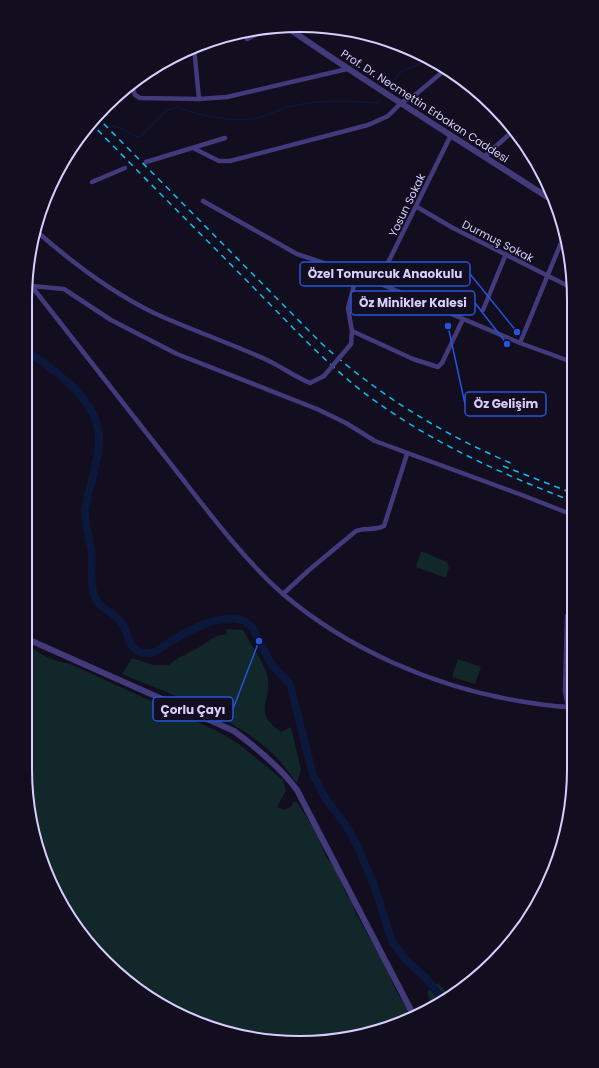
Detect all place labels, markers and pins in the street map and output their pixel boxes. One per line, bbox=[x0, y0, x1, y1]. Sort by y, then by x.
callout: Özel Tomurcuk Anaokulu bbox=[300, 262, 470, 286]
callout: Öz Minikler Kalesi bbox=[351, 291, 475, 315]
callout: Öz Gelişim bbox=[465, 392, 546, 416]
callout: Çorlu Çayı bbox=[153, 697, 233, 721]

